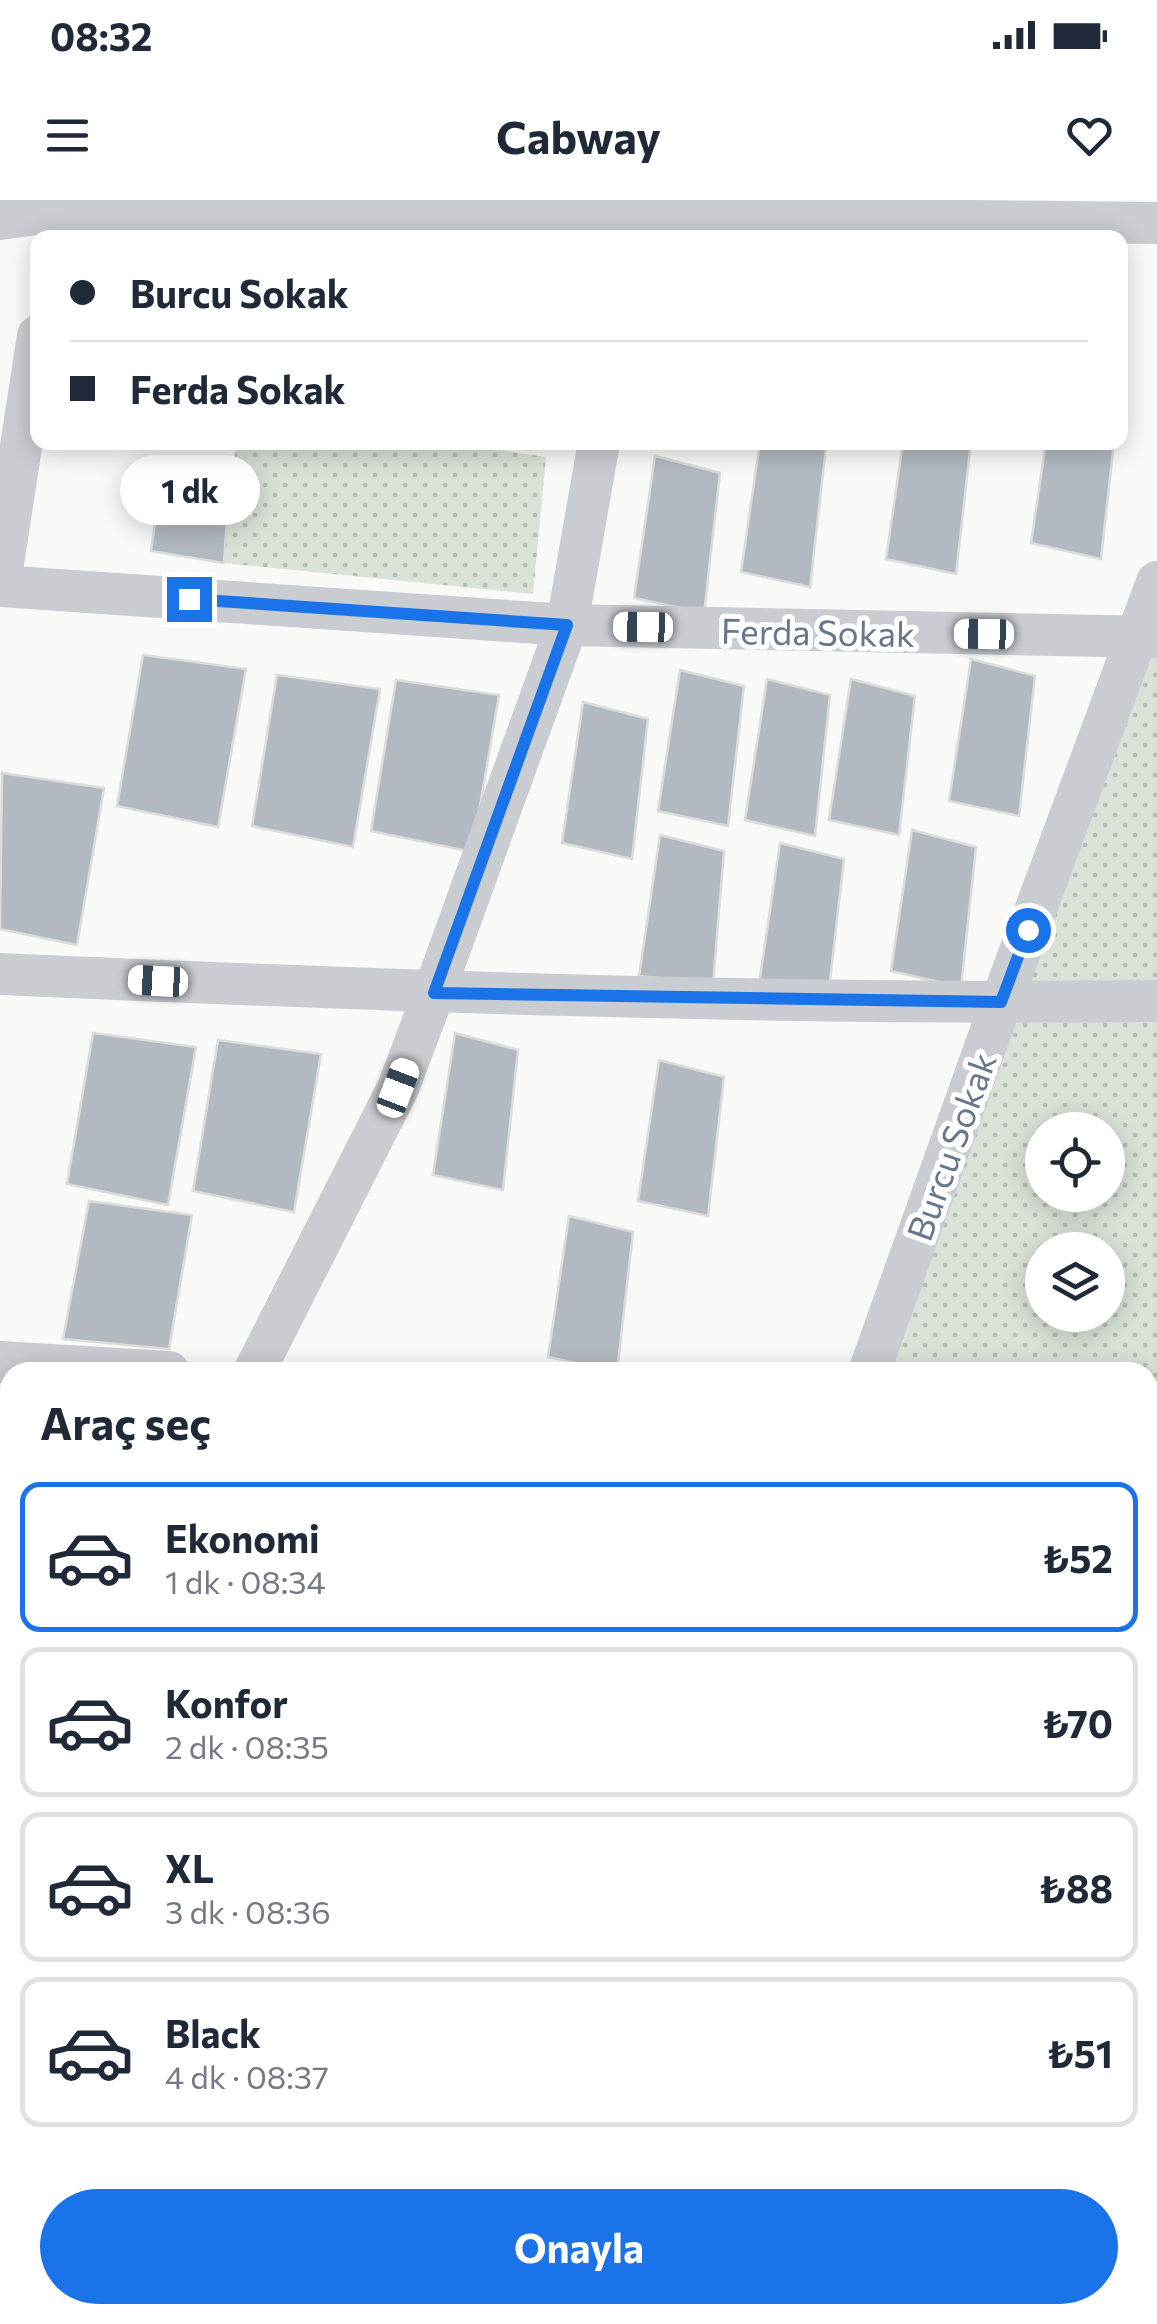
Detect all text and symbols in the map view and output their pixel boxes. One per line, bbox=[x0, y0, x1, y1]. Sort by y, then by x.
text: 08:32 bbox=[50, 12, 152, 59]
icon: menu bbox=[40, 108, 95, 163]
text: Cabway bbox=[496, 108, 661, 163]
icon: heart bbox=[1062, 108, 1117, 163]
text: Burcu Sokak bbox=[130, 269, 349, 316]
text: Ferda Sokak bbox=[130, 365, 345, 412]
callout: 1 dk bbox=[119, 454, 259, 524]
text: 1 dk bbox=[161, 470, 219, 510]
route end bbox=[167, 577, 212, 622]
street label: Ferda Sokak bbox=[721, 608, 915, 654]
car bbox=[613, 611, 673, 643]
car bbox=[954, 618, 1014, 650]
route start bbox=[1006, 908, 1051, 953]
car bbox=[127, 964, 189, 998]
street label: Burcu Sokak bbox=[896, 1046, 1004, 1246]
car bbox=[373, 1055, 423, 1121]
map controls bbox=[1025, 1112, 1125, 1332]
button: locate bbox=[1025, 1112, 1125, 1212]
button: layers bbox=[1025, 1232, 1125, 1332]
text: Araç seç bbox=[40, 1394, 211, 1449]
icon: car bbox=[45, 1512, 135, 1602]
text: Ekonomi bbox=[165, 1514, 320, 1561]
text: ₺52 bbox=[1042, 1534, 1113, 1581]
text: 1 dk · 08:34 bbox=[165, 1561, 326, 1601]
icon: car bbox=[45, 1677, 135, 1767]
text: Konfor bbox=[165, 1679, 288, 1726]
text: ₺70 bbox=[1042, 1699, 1113, 1746]
text: 2 dk · 08:35 bbox=[165, 1726, 329, 1766]
icon: car bbox=[45, 1842, 135, 1932]
text: XL bbox=[165, 1844, 214, 1891]
text: ₺88 bbox=[1039, 1864, 1113, 1911]
text: 3 dk · 08:36 bbox=[165, 1891, 331, 1931]
icon: car bbox=[45, 2007, 135, 2097]
text: Black bbox=[165, 2009, 261, 2056]
text: ₺51 bbox=[1047, 2029, 1113, 2076]
text: 4 dk · 08:37 bbox=[165, 2056, 329, 2096]
button: Onayla bbox=[40, 2189, 1118, 2304]

